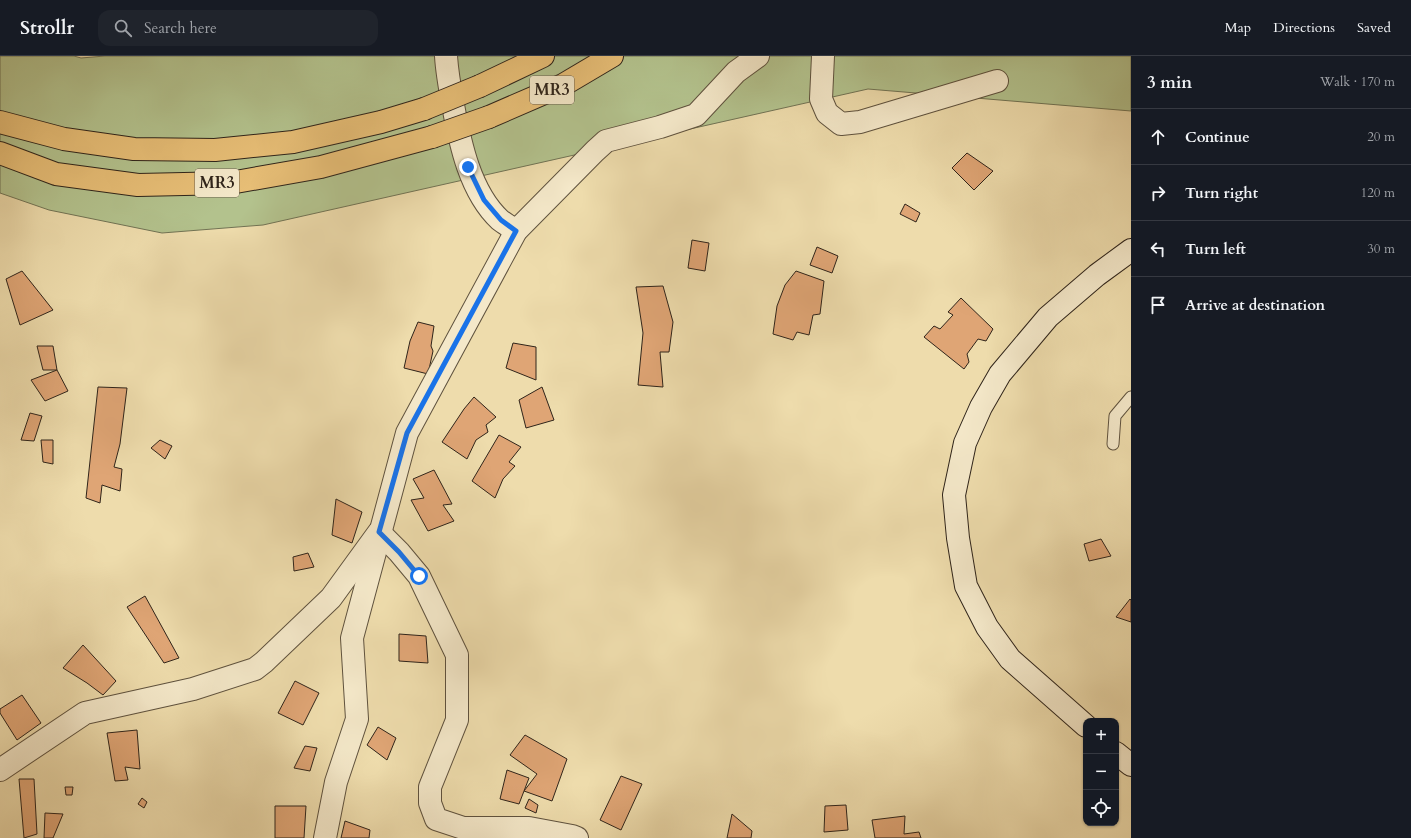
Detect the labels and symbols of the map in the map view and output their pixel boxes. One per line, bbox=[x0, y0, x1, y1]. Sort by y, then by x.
road number: MR3 bbox=[530, 76, 574, 104]
route end bbox=[459, 158, 477, 176]
road number: MR3 bbox=[195, 169, 239, 197]
route start bbox=[410, 567, 428, 585]

